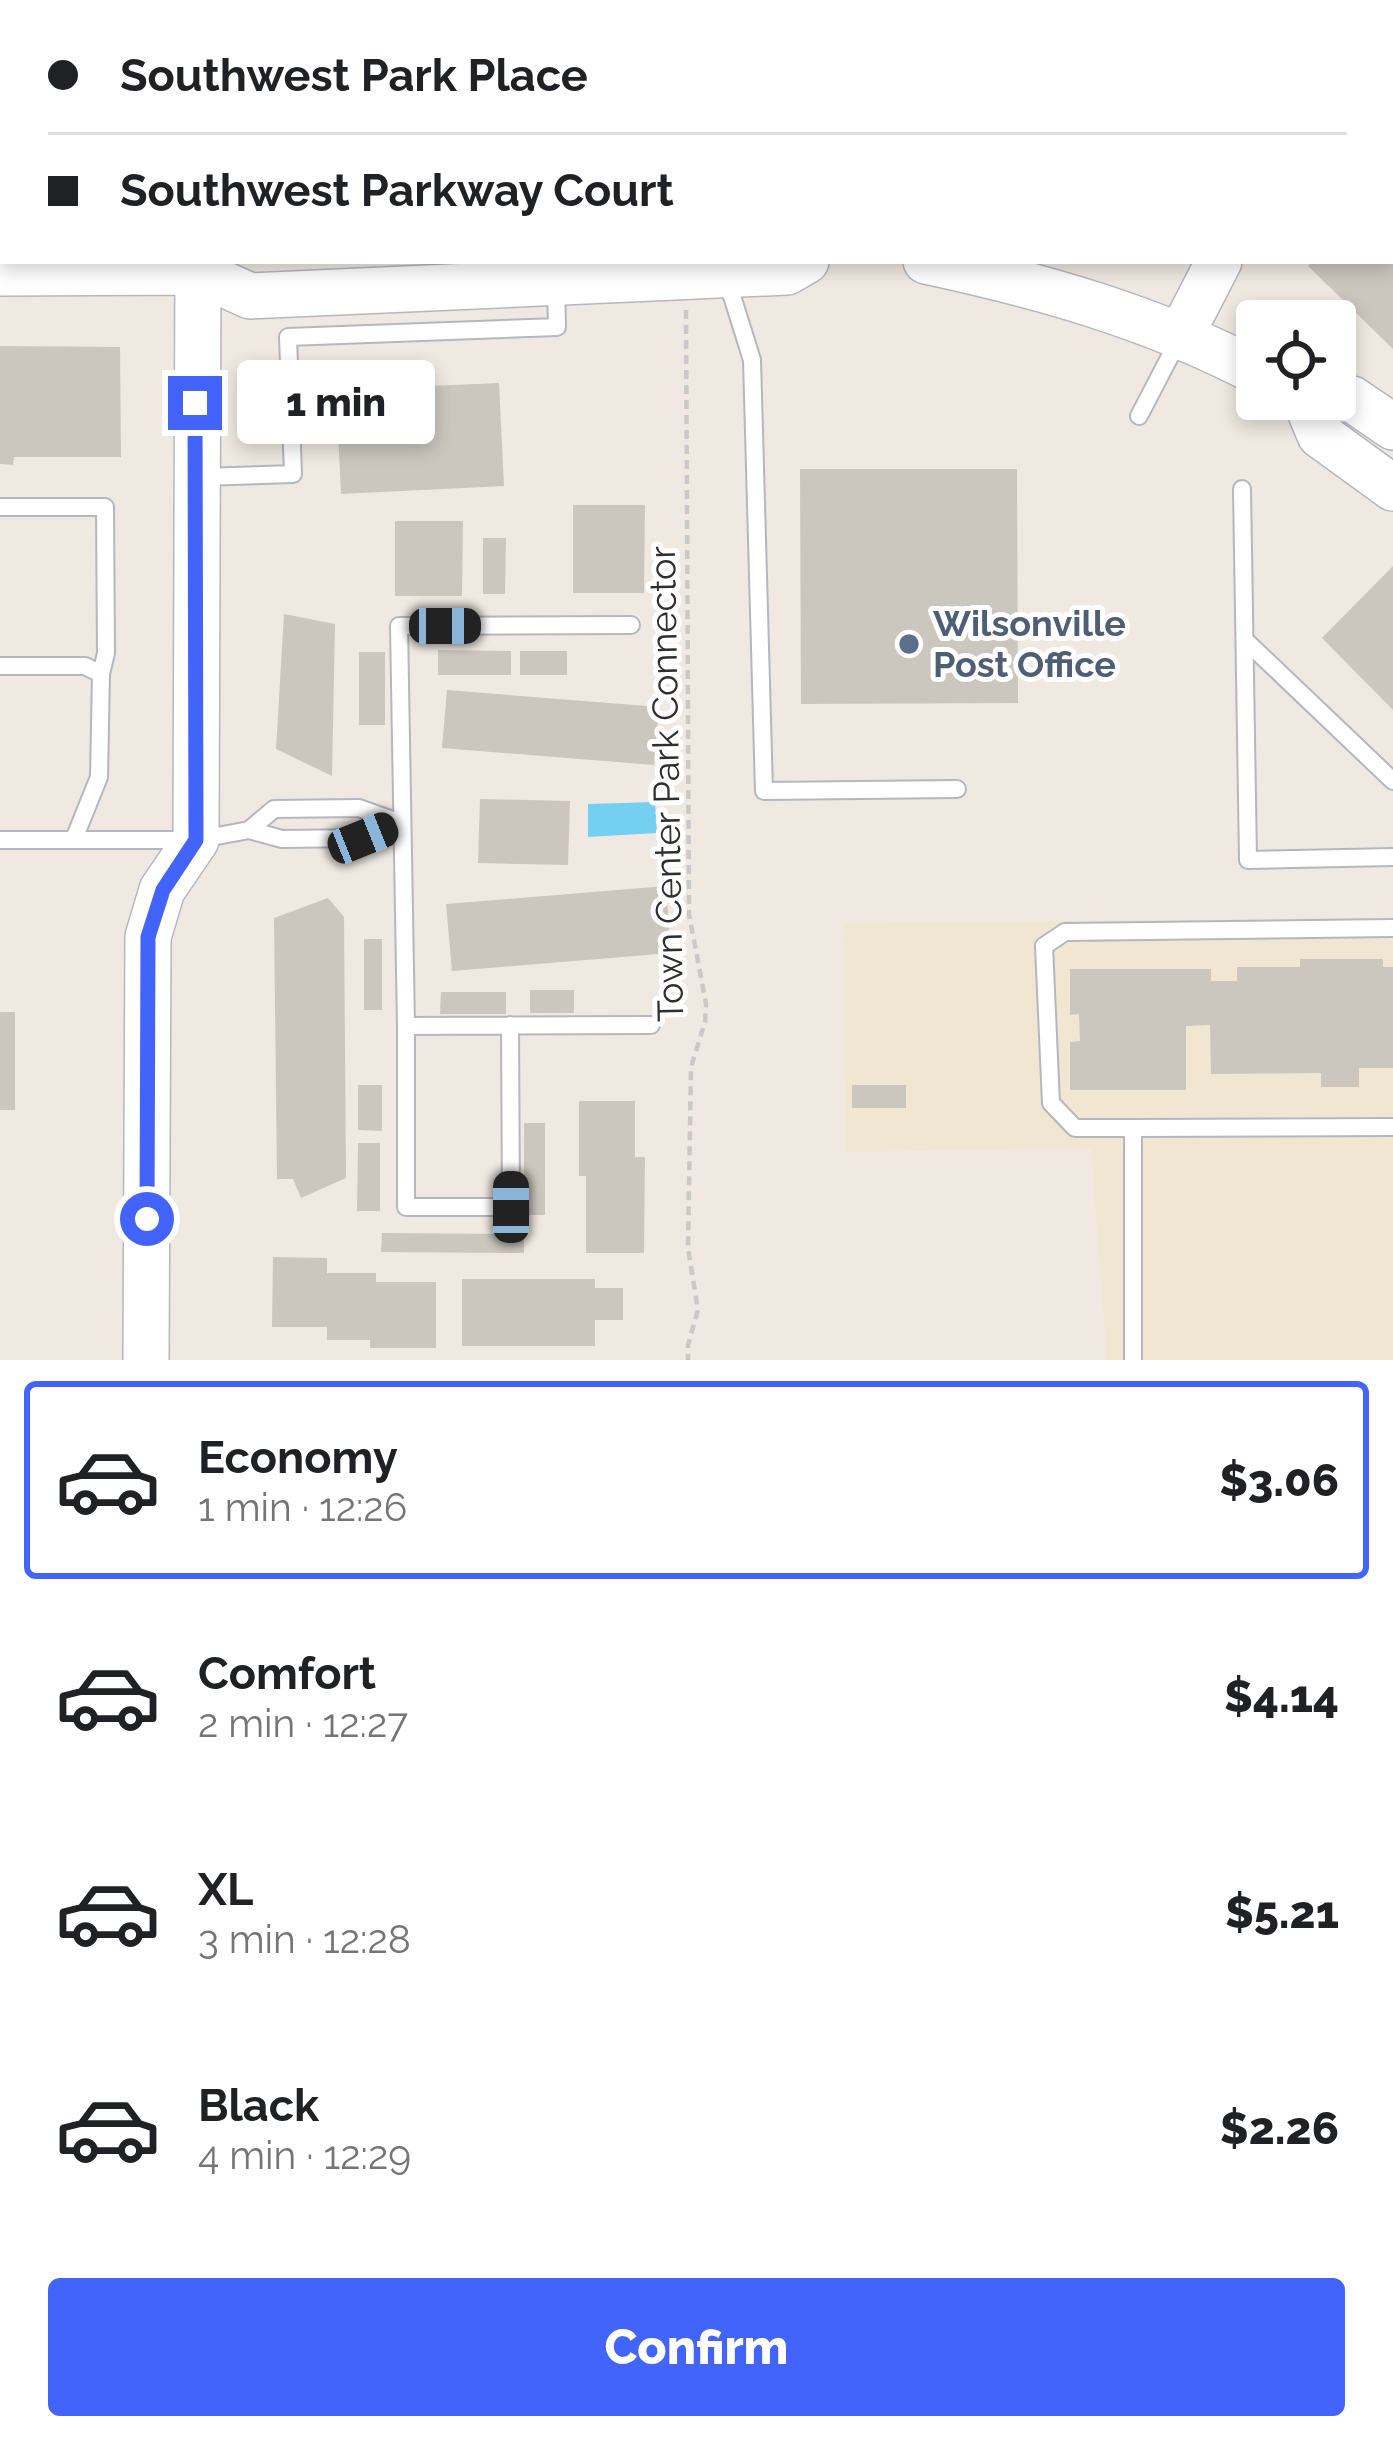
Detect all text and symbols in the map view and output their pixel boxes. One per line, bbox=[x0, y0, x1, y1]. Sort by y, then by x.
text: Southwest Park Place bbox=[120, 49, 588, 102]
text: Southwest Parkway Court bbox=[120, 164, 674, 217]
map controls bbox=[1236, 300, 1356, 420]
button: locate bbox=[1236, 300, 1356, 420]
callout: 1 min bbox=[237, 361, 435, 445]
route end bbox=[168, 376, 222, 430]
text: 1 min bbox=[286, 379, 386, 425]
street label: Town Center Park Connector bbox=[641, 545, 691, 1022]
place label: Wilsonville Post Office bbox=[933, 602, 1126, 685]
car bbox=[409, 608, 481, 644]
marker: Wilsonville Post Office bbox=[896, 631, 922, 657]
car bbox=[323, 808, 403, 868]
car bbox=[493, 1171, 529, 1243]
route start bbox=[120, 1192, 174, 1246]
icon: car bbox=[54, 1426, 162, 1534]
text: Economy bbox=[198, 1431, 398, 1484]
text: $3.06 bbox=[1219, 1454, 1339, 1507]
text: 1 min · 12:26 bbox=[198, 1484, 407, 1530]
icon: car bbox=[54, 1642, 162, 1750]
text: Comfort bbox=[198, 1647, 376, 1700]
text: $4.14 bbox=[1224, 1670, 1339, 1723]
text: 2 min · 12:27 bbox=[198, 1700, 408, 1746]
icon: car bbox=[54, 1858, 162, 1966]
text: XL bbox=[198, 1863, 253, 1916]
text: $5.21 bbox=[1225, 1886, 1339, 1939]
text: 3 min · 12:28 bbox=[198, 1916, 411, 1962]
icon: car bbox=[54, 2074, 162, 2182]
text: Black bbox=[198, 2079, 319, 2132]
text: $2.26 bbox=[1220, 2102, 1339, 2155]
text: 4 min · 12:29 bbox=[198, 2132, 411, 2178]
button: Confirm bbox=[48, 2278, 1345, 2416]

